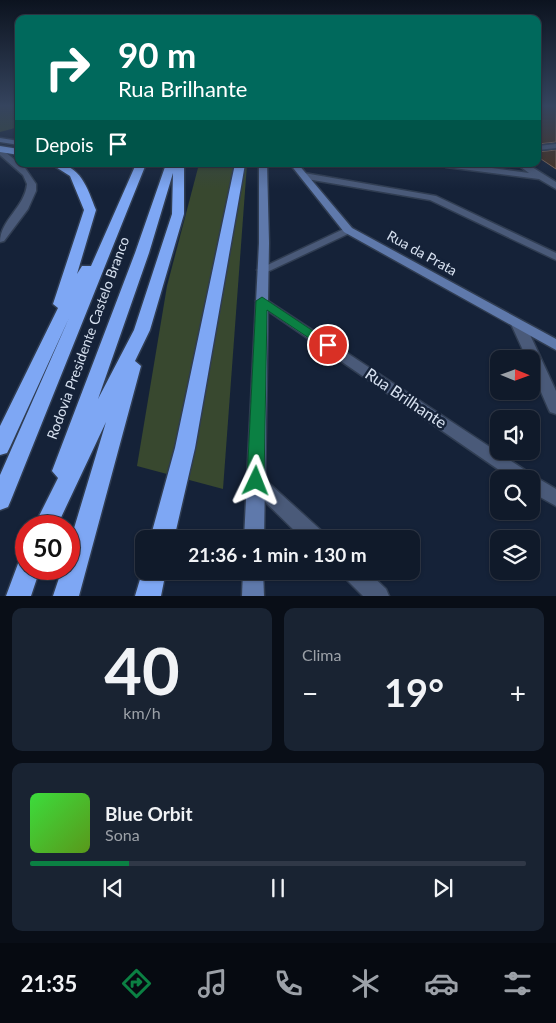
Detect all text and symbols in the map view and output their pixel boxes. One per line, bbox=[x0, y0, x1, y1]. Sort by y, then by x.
text: 90 m bbox=[118, 33, 196, 75]
icon: right bbox=[35, 35, 100, 100]
text: Rua Brilhante bbox=[118, 75, 247, 102]
icon: arrive bbox=[104, 130, 132, 158]
text: Depois bbox=[35, 133, 94, 156]
street label: Rua da Prata bbox=[384, 226, 460, 279]
street label: Rodovia Presidente Castelo Branco bbox=[43, 234, 132, 442]
pin bbox=[307, 324, 349, 366]
icon: arrive bbox=[314, 331, 342, 359]
north arrow bbox=[490, 350, 540, 400]
map controls bbox=[490, 350, 540, 580]
street label: Rua Brilhante bbox=[362, 363, 451, 432]
button: sound bbox=[490, 410, 540, 460]
position arrow bbox=[229, 454, 281, 506]
button: search bbox=[490, 470, 540, 520]
speed limit sign: 50 bbox=[15, 515, 80, 580]
button: layers bbox=[490, 530, 540, 580]
text: 21:36 · 1 min · 130 m bbox=[188, 543, 367, 566]
text: 40 bbox=[104, 631, 180, 709]
text: Clima bbox=[302, 645, 341, 664]
text: 19° bbox=[384, 669, 444, 715]
text: − bbox=[302, 676, 318, 710]
text: + bbox=[510, 676, 526, 710]
text: km/h bbox=[123, 703, 161, 722]
text: Blue Orbit bbox=[105, 802, 193, 825]
text: Sona bbox=[105, 825, 140, 844]
icon: previous bbox=[99, 874, 127, 902]
icon: pause bbox=[264, 874, 292, 902]
icon: next bbox=[429, 874, 457, 902]
icon: directions bbox=[119, 966, 154, 1001]
icon: music bbox=[195, 966, 230, 1001]
icon: phone bbox=[271, 966, 306, 1001]
icon: climate bbox=[348, 966, 383, 1001]
icon: car bbox=[424, 966, 459, 1001]
icon: filters bbox=[500, 966, 535, 1001]
text: 21:35 bbox=[21, 970, 77, 997]

